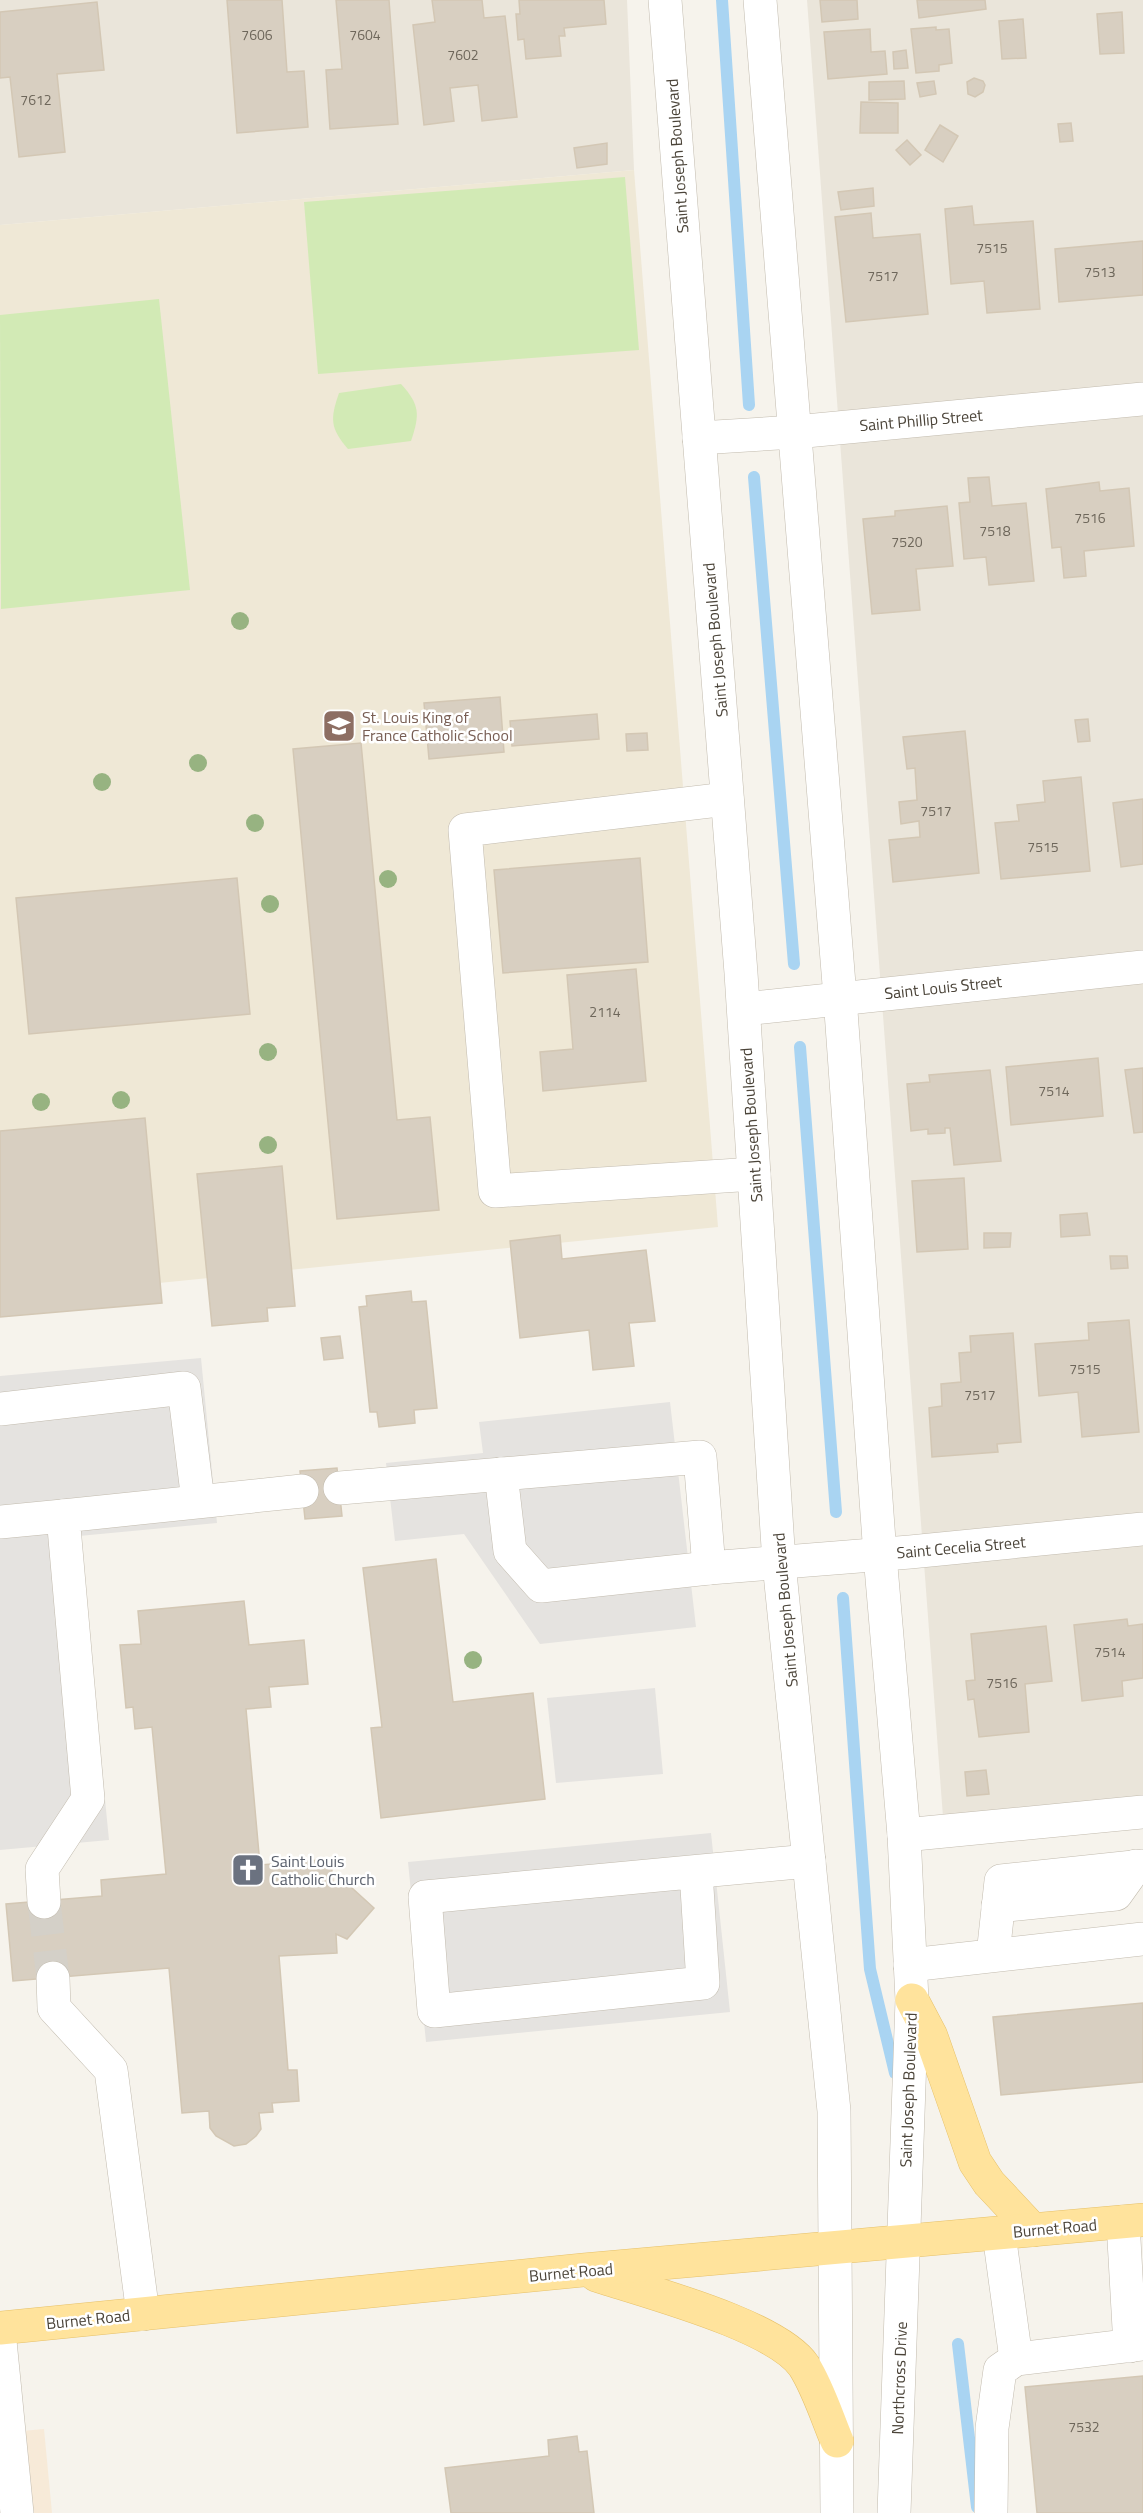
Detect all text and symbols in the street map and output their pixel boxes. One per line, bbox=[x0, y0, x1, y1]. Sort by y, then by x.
house number: 7606 bbox=[241, 24, 273, 45]
house number: 7604 bbox=[349, 24, 381, 45]
house number: 7602 bbox=[447, 44, 479, 65]
street label: Saint Joseph Boulevard bbox=[660, 78, 694, 234]
house number: 7612 bbox=[20, 89, 52, 110]
house number: 7515 bbox=[976, 237, 1008, 258]
house number: 7513 bbox=[1084, 261, 1116, 282]
house number: 7517 bbox=[867, 265, 899, 286]
street label: Saint Phillip Street bbox=[858, 403, 984, 437]
house number: 7516 bbox=[1074, 507, 1106, 528]
house number: 7518 bbox=[979, 520, 1011, 541]
house number: 7520 bbox=[891, 531, 923, 552]
street label: Saint Joseph Boulevard bbox=[696, 562, 734, 718]
place label: St. Louis King of France Catholic School bbox=[362, 705, 513, 747]
school or university icon: St. Louis King of France Catholic School bbox=[321, 708, 357, 744]
house number: 7517 bbox=[920, 800, 952, 821]
house number: 7515 bbox=[1027, 836, 1059, 857]
street label: Saint Louis Street bbox=[883, 969, 1003, 1005]
house number: 2114 bbox=[589, 1001, 621, 1022]
street label: Saint Joseph Boulevard bbox=[734, 1047, 768, 1203]
house number: 7514 bbox=[1038, 1080, 1070, 1101]
house number: 7515 bbox=[1069, 1358, 1101, 1379]
house number: 7517 bbox=[964, 1384, 996, 1405]
street label: Saint Cecelia Street bbox=[895, 1529, 1027, 1565]
street label: Saint Joseph Boulevard bbox=[766, 1532, 804, 1688]
house number: 7514 bbox=[1094, 1641, 1126, 1662]
house number: 7516 bbox=[986, 1672, 1018, 1693]
place label: Saint Louis Catholic Church bbox=[271, 1849, 375, 1891]
church icon: Saint Louis Catholic Church bbox=[230, 1852, 266, 1888]
street label: Saint Joseph Boulevard bbox=[893, 2012, 923, 2168]
street label: Burnet Road bbox=[1012, 2212, 1098, 2244]
street label: Burnet Road bbox=[528, 2256, 614, 2288]
street label: Burnet Road bbox=[45, 2303, 131, 2335]
street label: Northcross Drive bbox=[885, 2321, 913, 2435]
house number: 7532 bbox=[1068, 2416, 1100, 2437]

